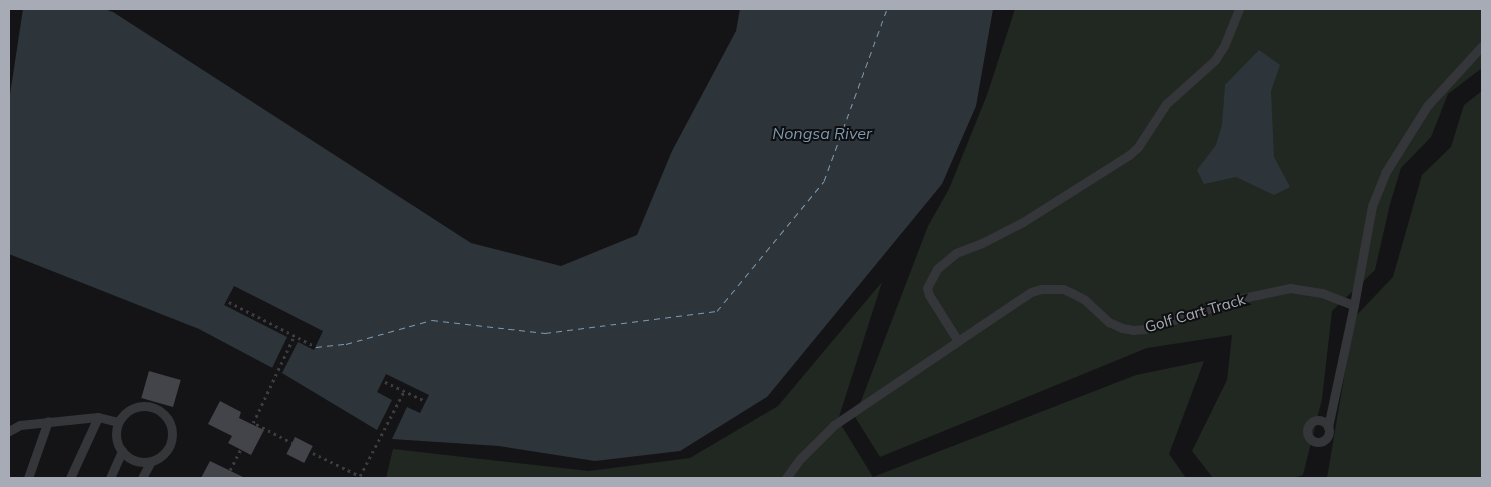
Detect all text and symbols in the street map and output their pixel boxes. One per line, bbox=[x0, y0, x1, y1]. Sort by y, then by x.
water label: Nongsa River bbox=[772, 123, 872, 143]
street label: Golf Cart Track bbox=[1143, 290, 1247, 336]

